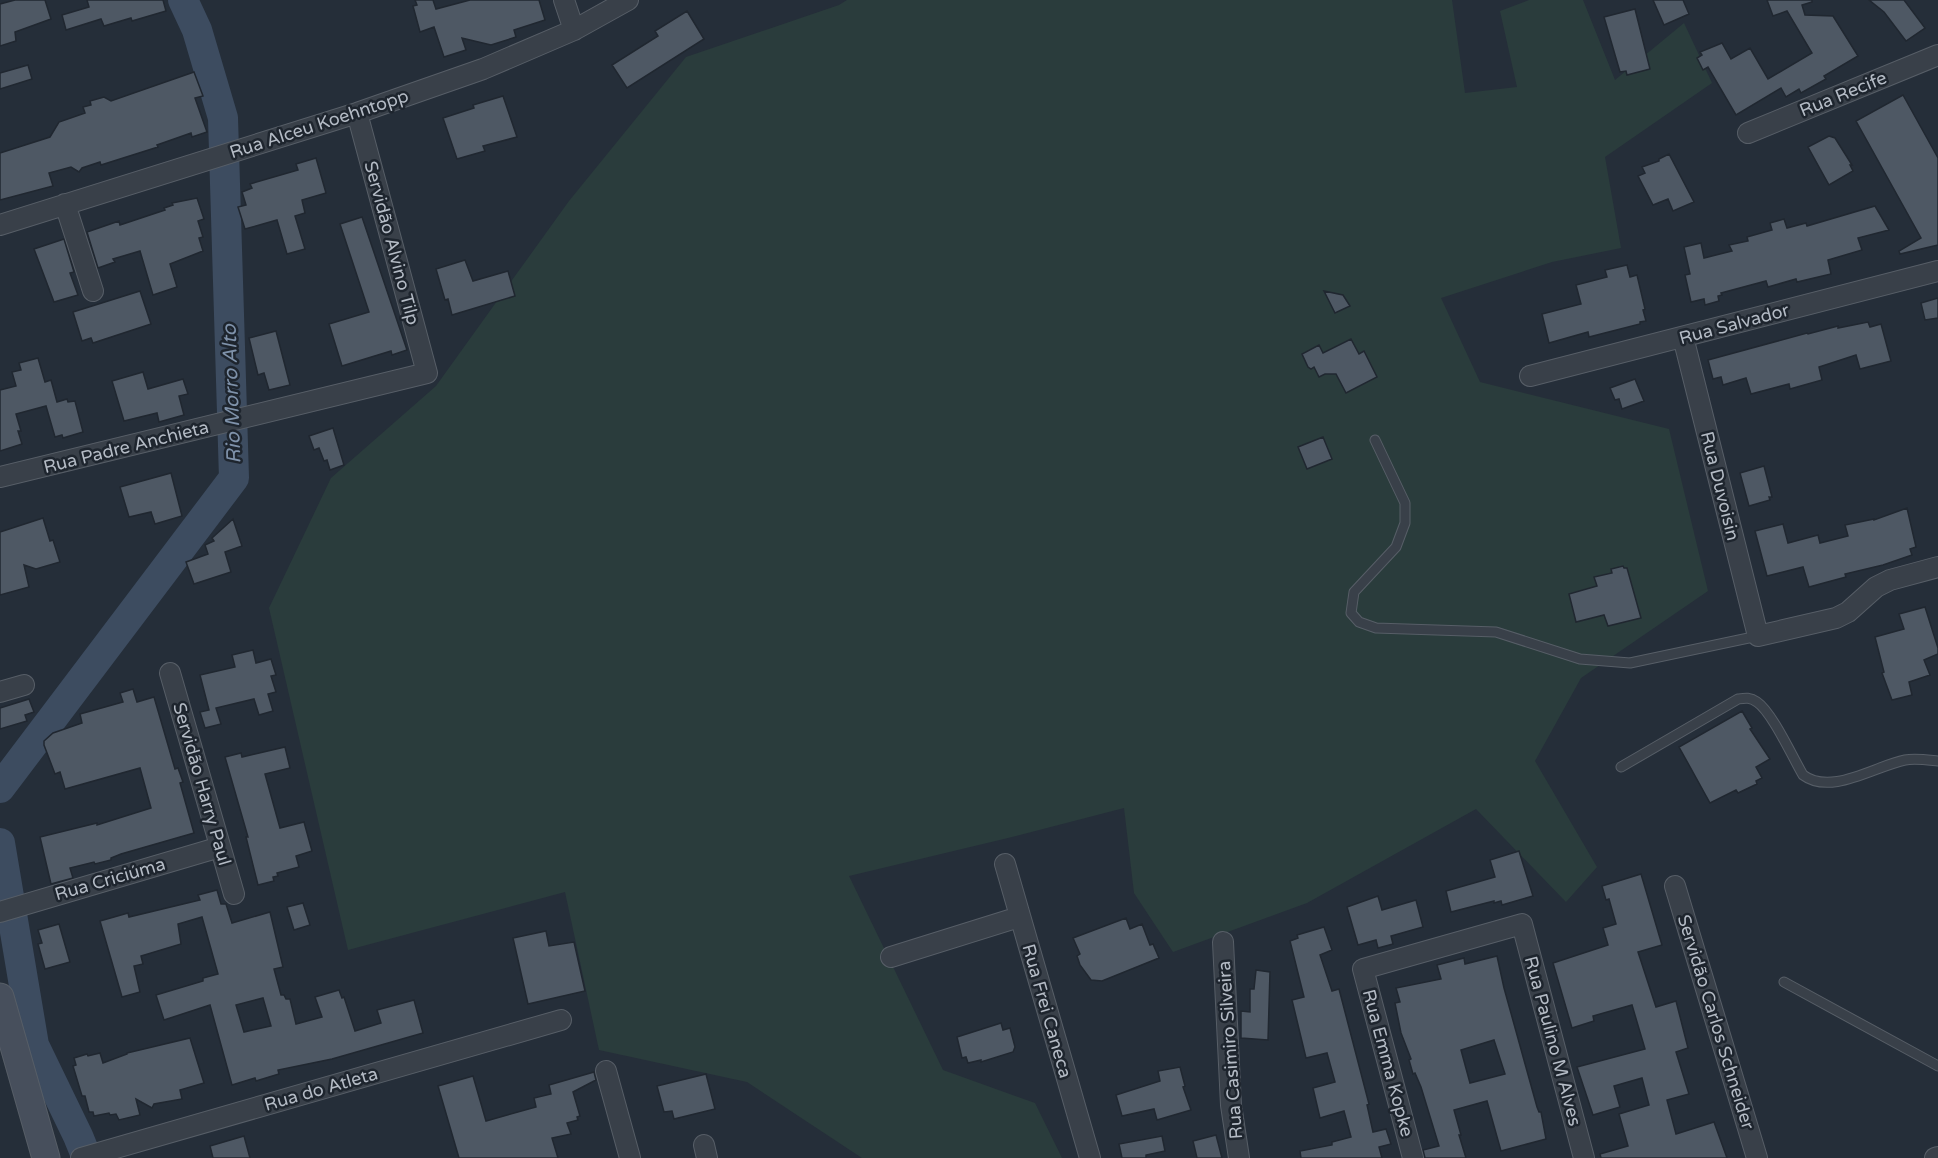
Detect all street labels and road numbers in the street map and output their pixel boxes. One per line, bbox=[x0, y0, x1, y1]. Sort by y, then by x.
street label: Rua Recife bbox=[1796, 67, 1890, 121]
street label: Rua Alceu Koehntopp bbox=[227, 85, 411, 163]
street label: Servidão Alvino Tilp bbox=[360, 159, 424, 327]
street label: Rua Salvador bbox=[1677, 299, 1792, 349]
street label: Rua Padre Anchieta bbox=[41, 416, 211, 478]
street label: Rua Duvoisin bbox=[1696, 429, 1744, 543]
street label: Servidão Harry Paul bbox=[168, 700, 236, 868]
street label: Rua Criciúma bbox=[52, 853, 168, 905]
street label: Servidão Carlos Schneider bbox=[1673, 912, 1759, 1132]
street label: Rua Frei Caneca bbox=[1017, 941, 1077, 1081]
street label: Rua Paulino M Alves bbox=[1520, 954, 1586, 1128]
street label: Rua Casimiro Silveira bbox=[1213, 960, 1247, 1140]
street label: Rua Emma Kopke bbox=[1358, 987, 1418, 1139]
street label: Rua do Atleta bbox=[262, 1062, 380, 1116]

